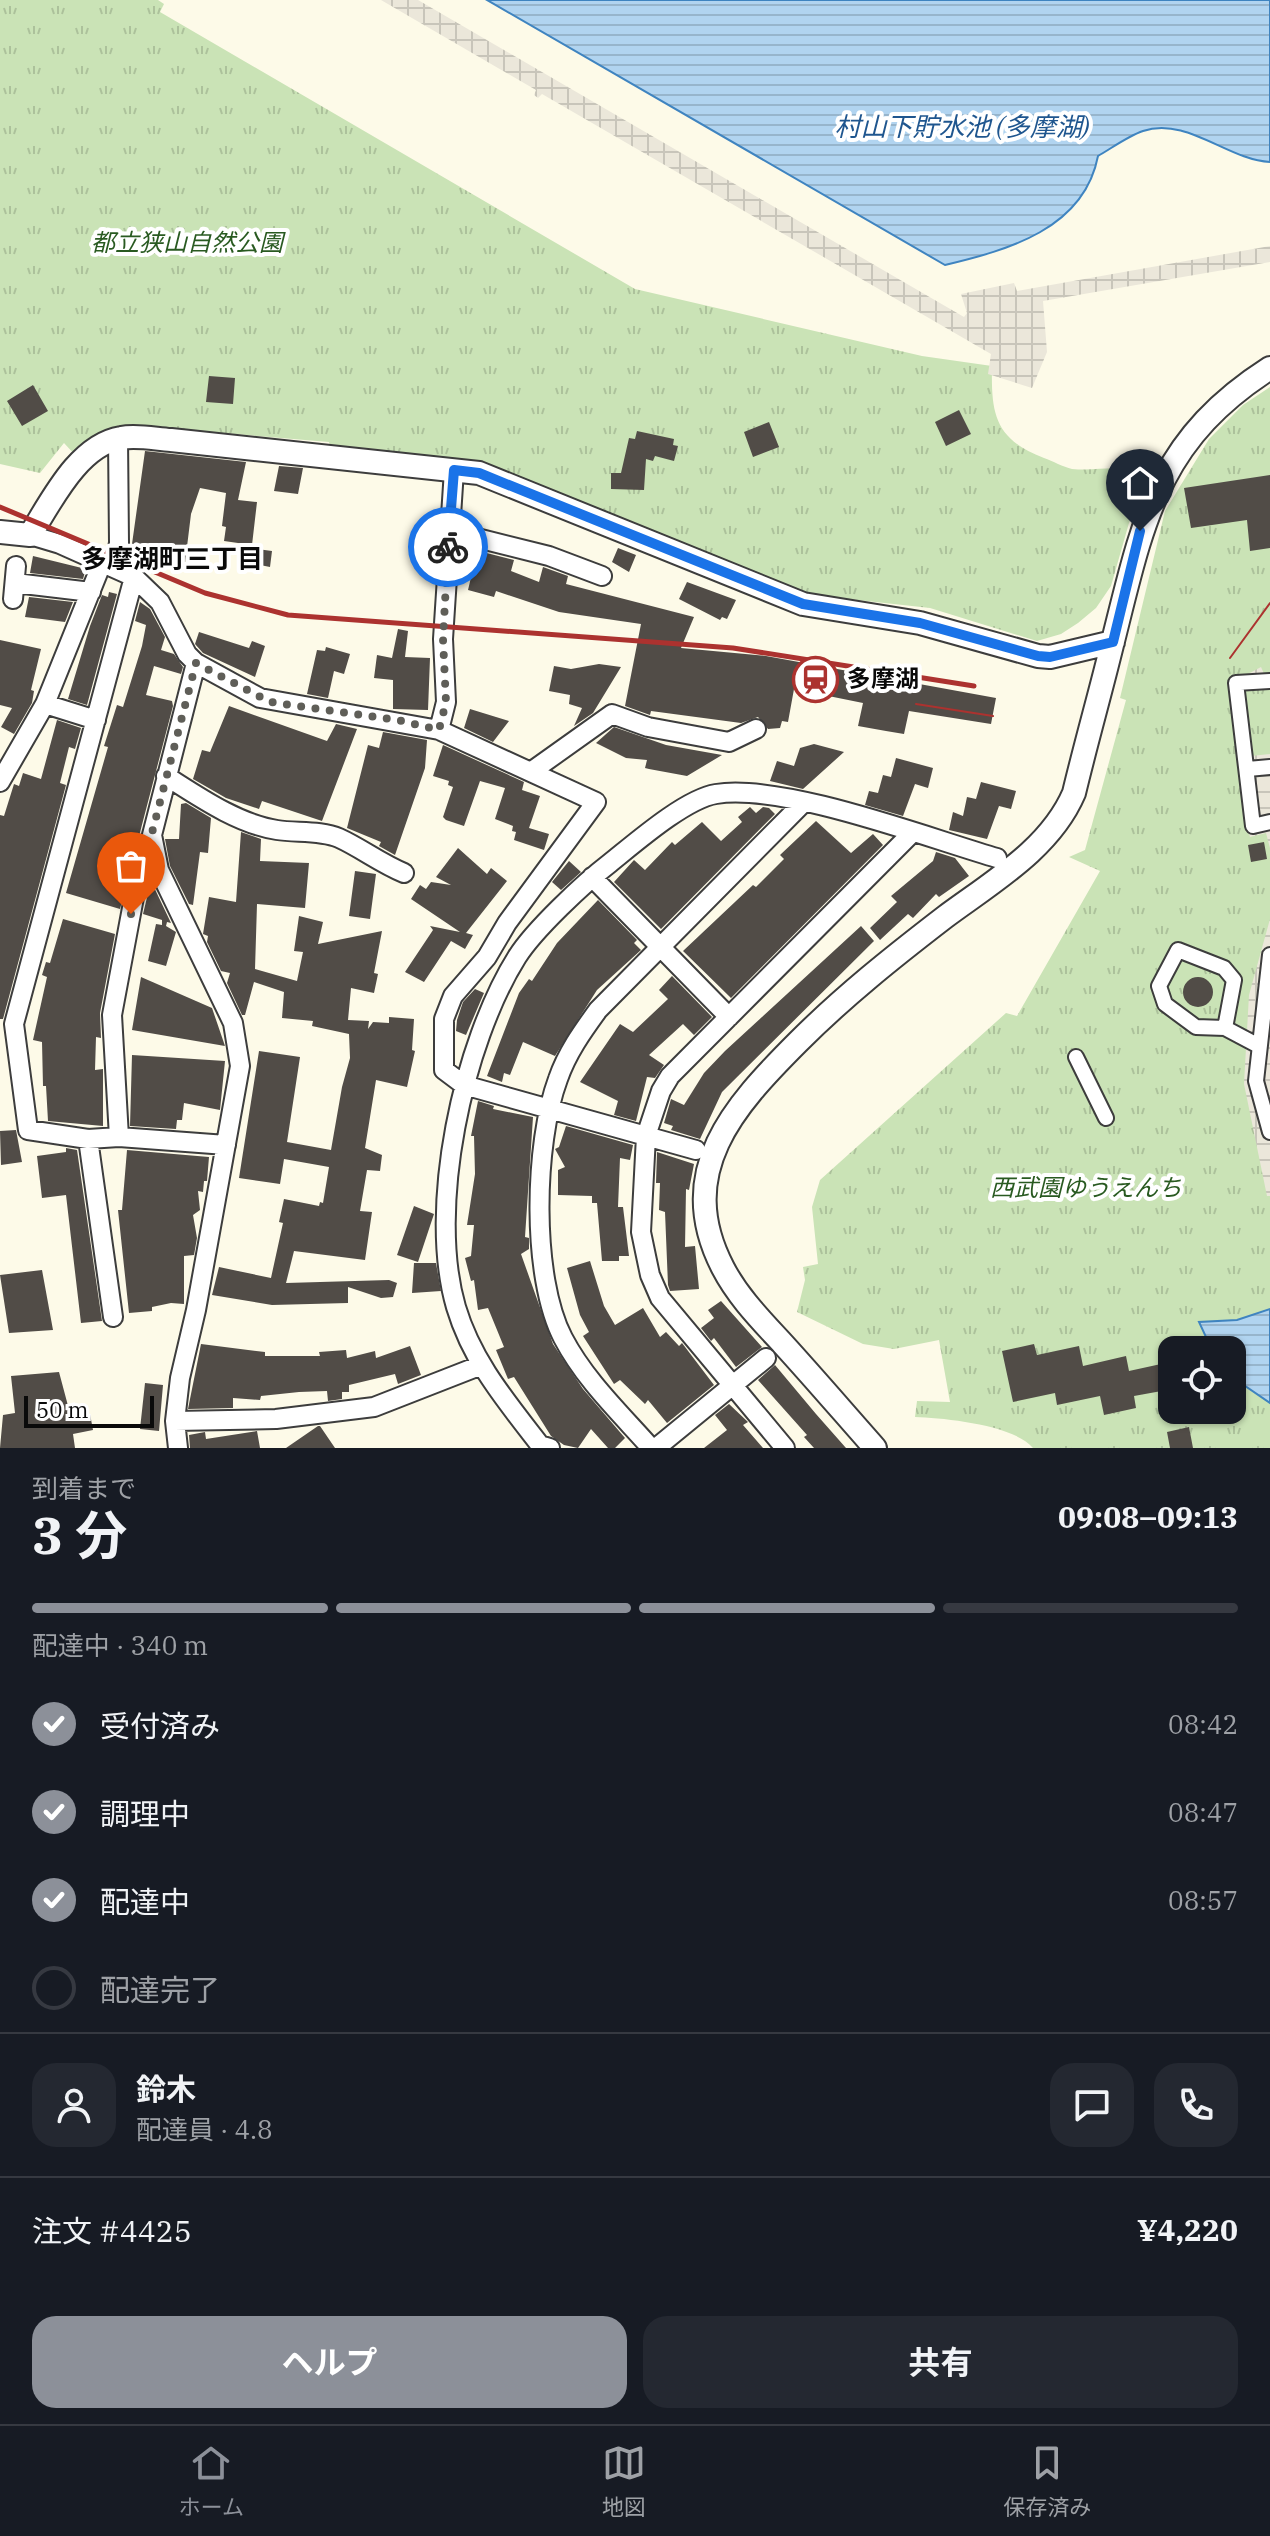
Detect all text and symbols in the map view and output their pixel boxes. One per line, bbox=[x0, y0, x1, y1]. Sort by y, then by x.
water label: 村山下貯水池 (多摩湖) bbox=[834, 109, 1090, 143]
park label: 都立狭山自然公園 bbox=[91, 226, 286, 258]
pin bbox=[1106, 449, 1174, 531]
icon: home bbox=[1118, 461, 1162, 505]
courier bbox=[408, 507, 488, 587]
icon: bike bbox=[426, 525, 470, 569]
district label: 多摩湖町三丁目 bbox=[81, 541, 263, 575]
station icon: 多摩湖 bbox=[792, 655, 840, 703]
place label: 多摩湖 bbox=[847, 662, 919, 694]
pin bbox=[97, 832, 165, 914]
icon: bag bbox=[109, 844, 153, 888]
park label: 西武園ゆうえんち bbox=[990, 1171, 1182, 1203]
map controls bbox=[1158, 1336, 1246, 1424]
button: locate bbox=[1158, 1336, 1246, 1424]
scale bar bbox=[24, 1392, 154, 1428]
text: 50 m bbox=[36, 1395, 88, 1424]
text: 到着まで bbox=[32, 1471, 136, 1505]
text: 09:08–09:13 bbox=[1058, 1497, 1238, 1536]
text: 3 分 bbox=[32, 1501, 127, 1568]
text: 配達中 · 340 m bbox=[32, 1628, 208, 1662]
icon: check bbox=[32, 1702, 76, 1746]
text: 受付済み bbox=[100, 1706, 220, 1745]
text: 08:42 bbox=[1168, 1707, 1238, 1741]
icon: check bbox=[32, 1790, 76, 1834]
text: 調理中 bbox=[100, 1794, 190, 1833]
text: 08:47 bbox=[1168, 1795, 1238, 1829]
icon: check bbox=[32, 1878, 76, 1922]
text: 配達中 bbox=[100, 1882, 190, 1921]
text: 08:57 bbox=[1168, 1883, 1238, 1917]
text: 配達完了 bbox=[100, 1970, 220, 2009]
button: person bbox=[32, 2063, 116, 2147]
button: chat bbox=[1050, 2063, 1134, 2147]
button: phone bbox=[1154, 2063, 1238, 2147]
text: 鈴木 bbox=[136, 2069, 196, 2108]
text: 配達員 · 4.8 bbox=[136, 2112, 273, 2146]
text: ¥4,220 bbox=[1137, 2210, 1238, 2249]
text: 注文 #4425 bbox=[32, 2211, 192, 2250]
button: ヘルプ bbox=[32, 2316, 627, 2408]
button: 共有 bbox=[643, 2316, 1238, 2408]
tab: ホーム bbox=[179, 2441, 244, 2521]
tab: 地図 bbox=[602, 2441, 646, 2521]
tab: 保存済み bbox=[1003, 2441, 1091, 2521]

